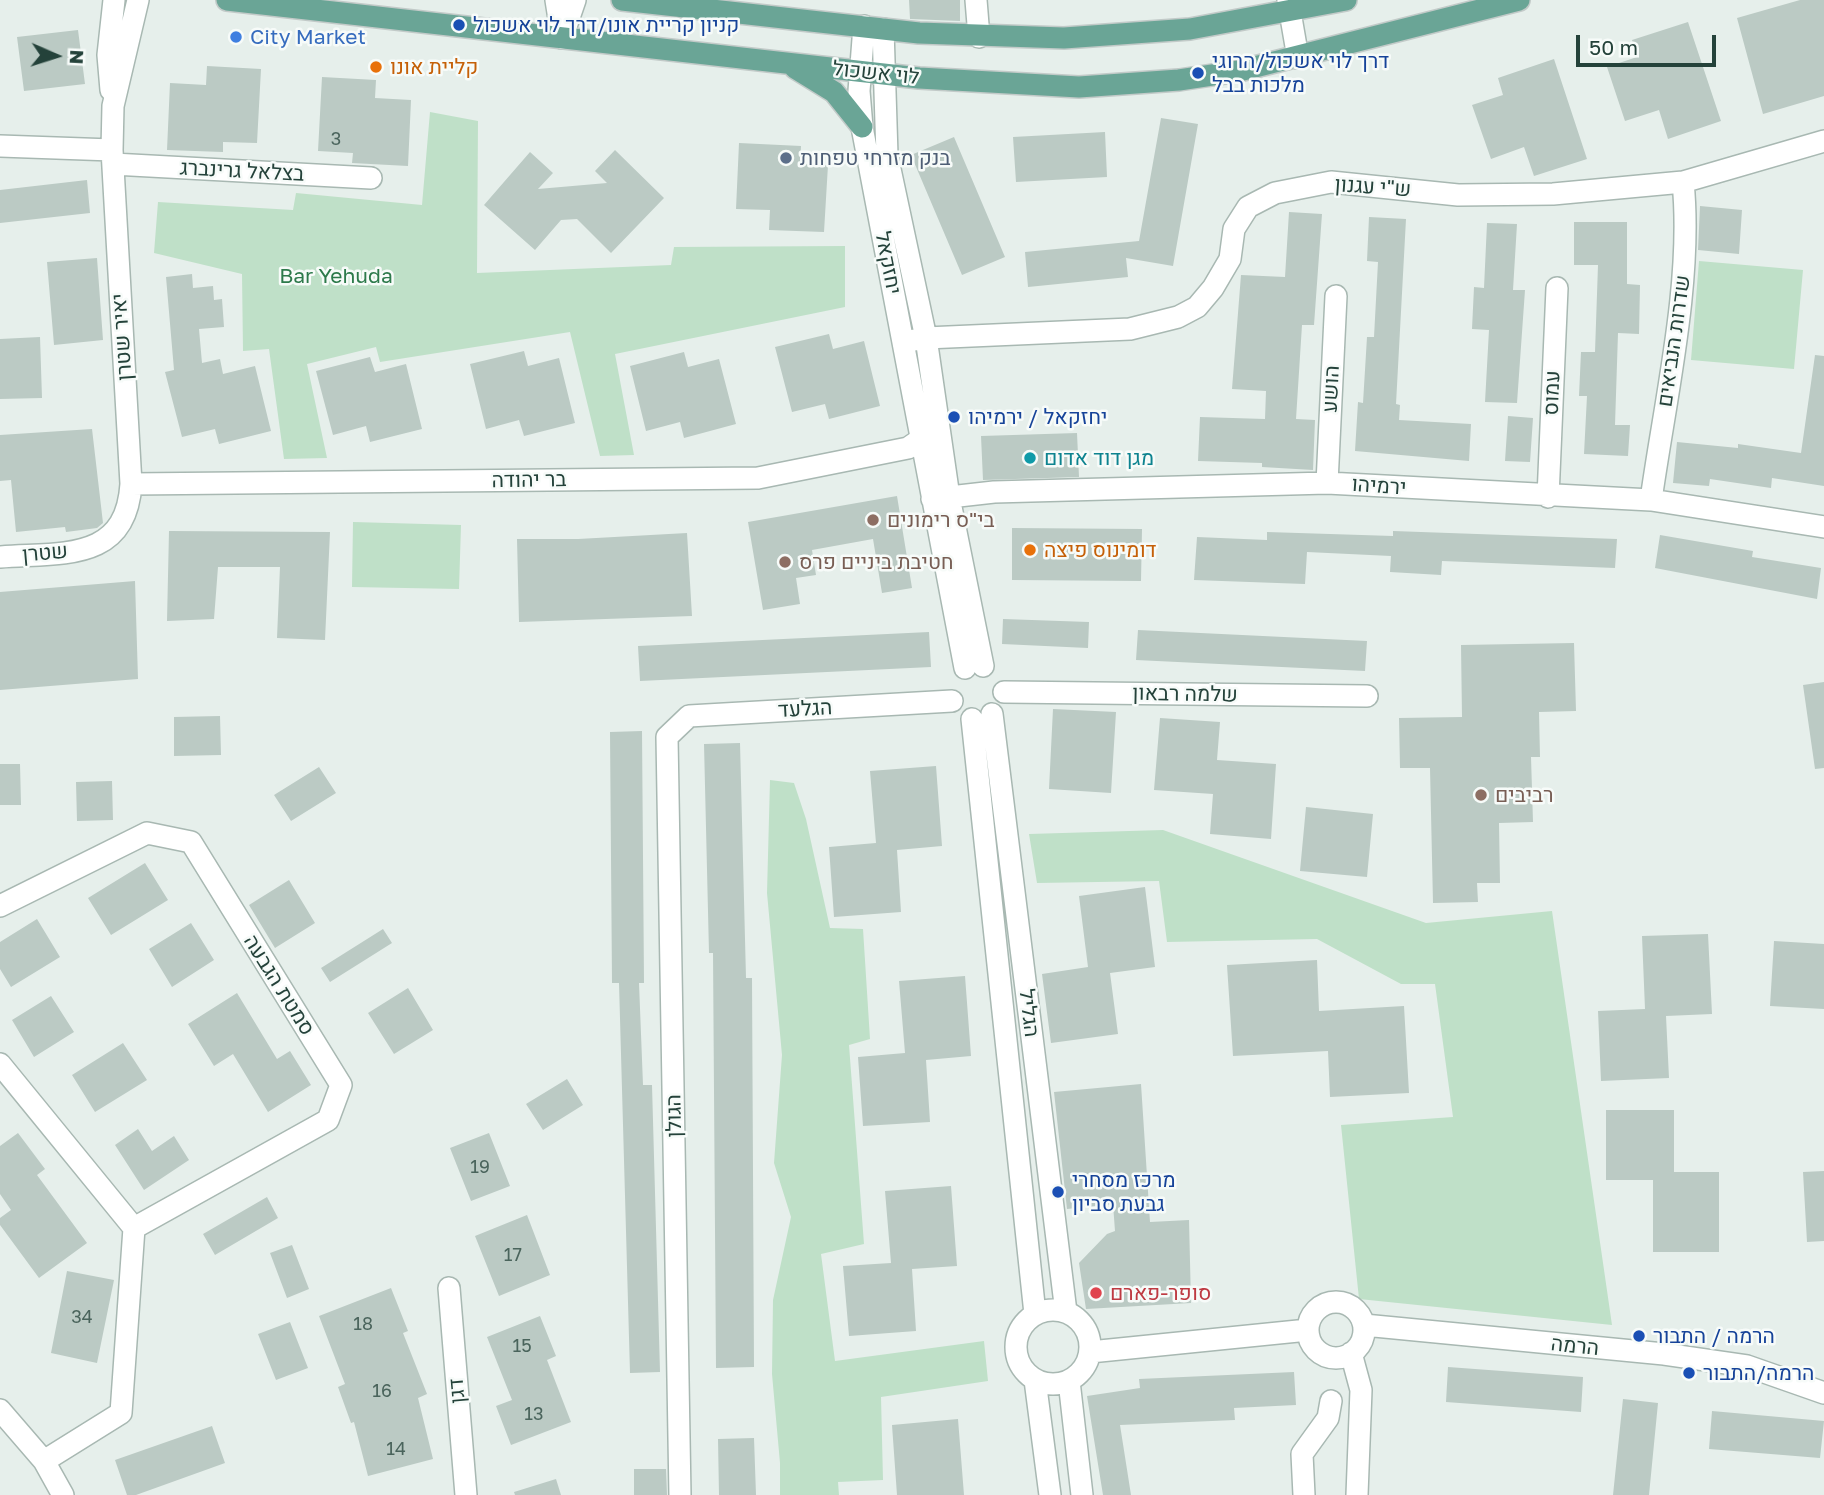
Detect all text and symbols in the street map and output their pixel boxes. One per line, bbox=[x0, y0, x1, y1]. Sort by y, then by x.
place label: קניון קריית אונו/דרך לוי אשכול bbox=[473, 12, 739, 38]
marker: קניון קריית אונו/דרך לוי אשכול bbox=[451, 17, 467, 33]
north arrow bbox=[21, 21, 91, 91]
scale bar bbox=[1579, 21, 1719, 65]
place label: City Market bbox=[250, 24, 366, 50]
marker: City Market bbox=[228, 29, 244, 45]
text: 50 m bbox=[1589, 34, 1638, 60]
place label: דרך לוי אשכול/הרוגי מלכות בבל bbox=[1212, 48, 1389, 98]
text: N bbox=[66, 49, 89, 65]
place label: קליית אונו bbox=[390, 54, 478, 80]
street label: לוי אשכול bbox=[831, 56, 921, 90]
marker: קליית אונו bbox=[368, 59, 384, 75]
marker: דרך לוי אשכול/הרוגי מלכות בבל bbox=[1190, 65, 1206, 81]
house number: 3 bbox=[331, 128, 341, 150]
place label: בנק מזרחי טפחות bbox=[800, 145, 951, 171]
marker: בנק מזרחי טפחות bbox=[778, 150, 794, 166]
street label: בצלאל גרינברג bbox=[179, 155, 305, 187]
street label: ש"י עגנון bbox=[1334, 172, 1412, 202]
street label: יחזקאל bbox=[870, 229, 906, 297]
park label: Bar Yehuda bbox=[279, 263, 393, 289]
street label: שדרות הנביאים bbox=[1652, 273, 1696, 409]
street label: יאיר שטרן bbox=[106, 292, 138, 382]
street label: הושע bbox=[1317, 365, 1345, 413]
street label: עמוס bbox=[1539, 370, 1565, 416]
place label: יחזקאל / ירמיהו bbox=[968, 404, 1107, 430]
marker: יחזקאל / ירמיהו bbox=[946, 409, 962, 425]
place label: מגן דוד אדום bbox=[1044, 445, 1154, 471]
marker: מגן דוד אדום bbox=[1022, 450, 1038, 466]
street label: בר יהודה bbox=[491, 467, 567, 493]
street label: ירמיהו bbox=[1351, 472, 1407, 500]
place label: בי"ס רימונים bbox=[887, 507, 995, 533]
marker: בי"ס רימונים bbox=[865, 512, 881, 528]
place label: דומינוס פיצה bbox=[1044, 537, 1157, 563]
street label: שטרן bbox=[21, 538, 69, 568]
marker: דומינוס פיצה bbox=[1022, 542, 1038, 558]
place label: חטיבת ביניים פרס bbox=[799, 549, 954, 575]
marker: חטיבת ביניים פרס bbox=[777, 554, 793, 570]
street label: שלמה רבאון bbox=[1132, 680, 1238, 708]
street label: הגלעד bbox=[777, 695, 833, 723]
place label: רביבים bbox=[1495, 782, 1553, 808]
marker: רביבים bbox=[1473, 787, 1489, 803]
street label: סמטת הגבעה bbox=[238, 930, 320, 1040]
street label: הגליל bbox=[1014, 987, 1044, 1039]
street label: הגולן bbox=[661, 1094, 687, 1138]
house number: 19 bbox=[470, 1156, 490, 1178]
place label: מרכז מסחרי גבעת סביון bbox=[1072, 1167, 1176, 1217]
marker: מרכז מסחרי גבעת סביון bbox=[1050, 1184, 1066, 1200]
house number: 17 bbox=[504, 1244, 522, 1266]
place label: סופר-פארם bbox=[1110, 1280, 1211, 1306]
marker: סופר-פארם bbox=[1088, 1285, 1104, 1301]
house number: 34 bbox=[71, 1306, 93, 1328]
house number: 18 bbox=[353, 1313, 373, 1335]
place label: הרמה / התבור bbox=[1653, 1323, 1775, 1349]
marker: הרמה / התבור bbox=[1631, 1328, 1647, 1344]
street label: הרמה bbox=[1550, 1331, 1600, 1361]
house number: 15 bbox=[512, 1335, 532, 1357]
place label: הרמה/התבור bbox=[1703, 1360, 1814, 1386]
marker: הרמה/התבור bbox=[1681, 1365, 1697, 1381]
street label: דגן bbox=[443, 1377, 471, 1405]
house number: 16 bbox=[372, 1380, 392, 1402]
house number: 13 bbox=[524, 1403, 544, 1425]
house number: 14 bbox=[386, 1438, 406, 1460]

